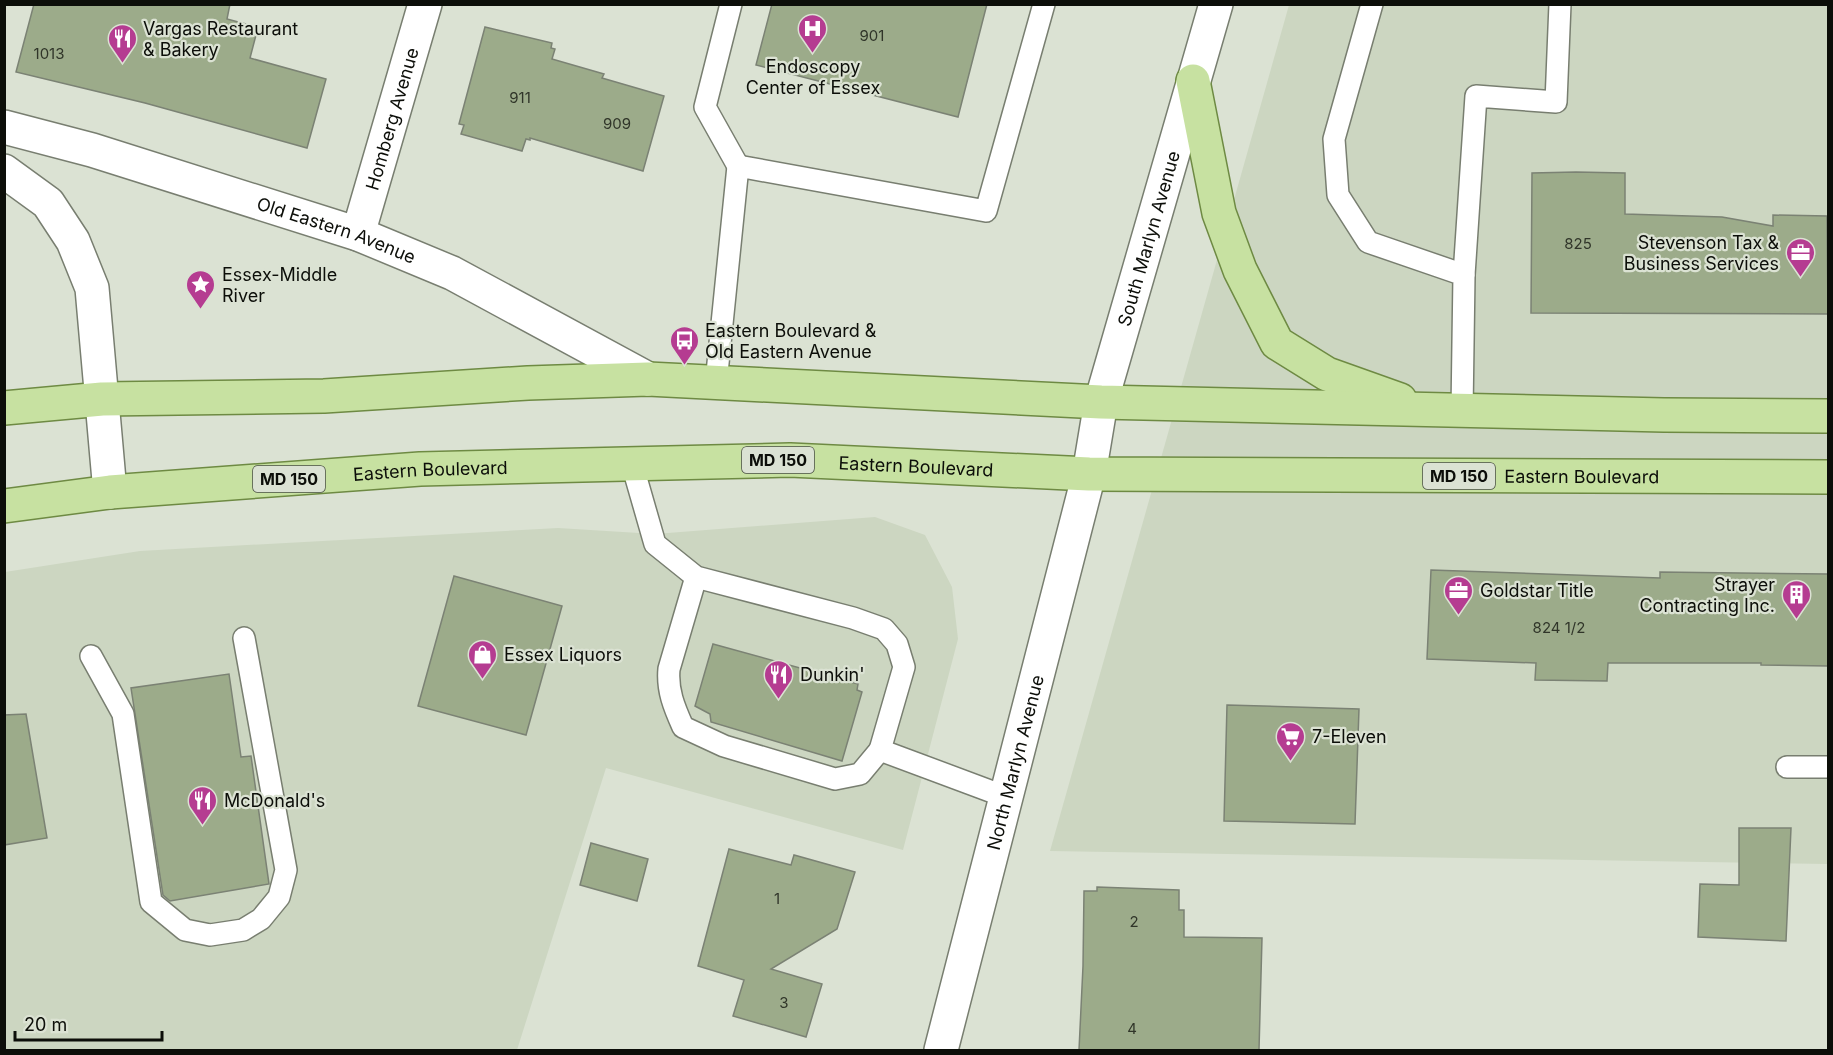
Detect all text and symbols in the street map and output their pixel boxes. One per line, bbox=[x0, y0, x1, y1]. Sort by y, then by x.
hospital icon: Endoscopy Center of Essex bbox=[797, 13, 829, 55]
place label: Vargas Restaurant & Bakery bbox=[143, 18, 298, 60]
restaurant icon: Vargas Restaurant & Bakery bbox=[106, 22, 138, 64]
house number: 901 bbox=[860, 26, 884, 45]
house number: 1013 bbox=[34, 44, 64, 63]
street label: Homberg Avenue bbox=[361, 45, 422, 192]
place label: Endoscopy Center of Essex bbox=[746, 56, 880, 98]
house number: 911 bbox=[509, 88, 531, 107]
house number: 909 bbox=[603, 114, 631, 133]
street label: South Marlyn Avenue bbox=[1113, 148, 1184, 329]
street label: Old Eastern Avenue bbox=[254, 192, 419, 267]
place label: Stevenson Tax & Business Services bbox=[1624, 232, 1779, 274]
house number: 825 bbox=[1564, 234, 1592, 253]
office icon: Stevenson Tax & Business Services bbox=[1784, 236, 1816, 278]
place label: Essex-Middle River bbox=[222, 264, 337, 306]
place icon: Essex-Middle River bbox=[185, 268, 217, 310]
place label: Eastern Boulevard & Old Eastern Avenue bbox=[705, 320, 877, 362]
bus stop icon: Eastern Boulevard & Old Eastern Avenue bbox=[668, 324, 700, 366]
road number: MD 150 bbox=[742, 447, 814, 473]
street label: Eastern Boulevard bbox=[838, 452, 994, 480]
street label: Eastern Boulevard bbox=[352, 456, 508, 484]
road number: MD 150 bbox=[1423, 463, 1495, 489]
street label: Eastern Boulevard bbox=[1504, 465, 1659, 487]
road number: MD 150 bbox=[253, 466, 325, 492]
office icon: Goldstar Title bbox=[1443, 574, 1475, 616]
place label: Strayer Contracting Inc. bbox=[1639, 574, 1775, 616]
building icon: Strayer Contracting Inc. bbox=[1780, 578, 1812, 620]
place label: Goldstar Title bbox=[1480, 580, 1594, 601]
house number: 824 1/2 bbox=[1533, 618, 1585, 637]
shop icon: Essex Liquors bbox=[467, 638, 499, 680]
place label: Essex Liquors bbox=[504, 644, 622, 665]
restaurant icon: Dunkin' bbox=[763, 658, 795, 700]
place label: Dunkin' bbox=[800, 664, 865, 685]
street label: North Marlyn Avenue bbox=[982, 673, 1047, 852]
supermarket icon: 7-Eleven bbox=[1275, 720, 1307, 762]
place label: 7-Eleven bbox=[1312, 726, 1387, 747]
restaurant icon: McDonald's bbox=[187, 784, 219, 826]
place label: McDonald's bbox=[224, 790, 325, 811]
house number: 1 bbox=[774, 889, 780, 908]
house number: 2 bbox=[1129, 912, 1139, 931]
house number: 3 bbox=[779, 993, 789, 1012]
scale bar bbox=[15, 1004, 162, 1042]
text: 20 m bbox=[24, 1014, 67, 1035]
house number: 4 bbox=[1127, 1019, 1137, 1038]

